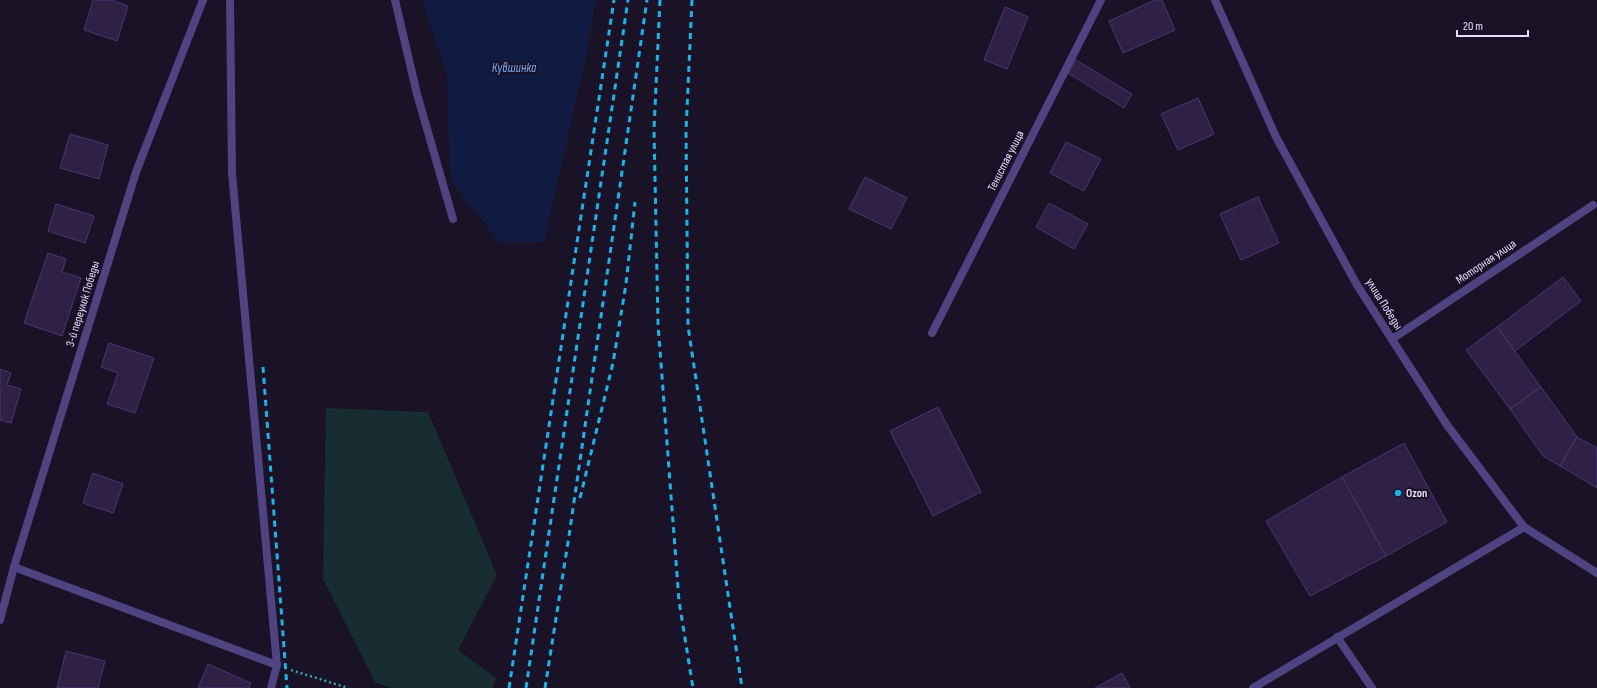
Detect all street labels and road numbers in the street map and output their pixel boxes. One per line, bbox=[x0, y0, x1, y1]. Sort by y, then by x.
street label: Тенистая улица bbox=[984, 128, 1028, 194]
street label: Моторная улица bbox=[1453, 236, 1519, 288]
street label: 3-й переулок Победы bbox=[63, 259, 103, 349]
street label: улица Победы bbox=[1362, 275, 1406, 333]

